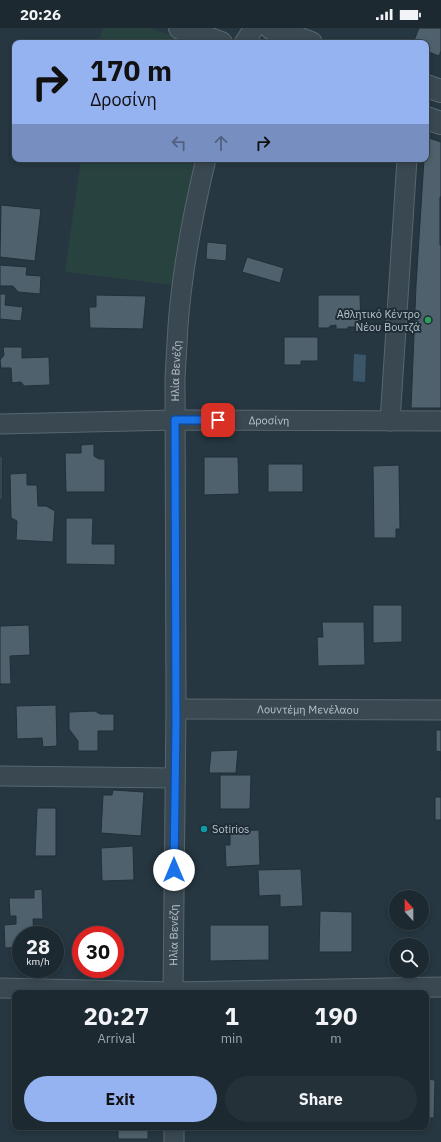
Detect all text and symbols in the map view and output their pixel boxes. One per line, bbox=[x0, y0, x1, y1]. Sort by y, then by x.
text: 20:26 bbox=[20, 5, 61, 24]
text: 170 m bbox=[90, 52, 172, 89]
icon: right bbox=[24, 56, 76, 108]
text: Δροσίνη bbox=[90, 88, 157, 111]
icon: left bbox=[168, 132, 190, 154]
icon: ahead bbox=[210, 132, 232, 154]
icon: right bbox=[252, 132, 274, 154]
place label: Αθλητικό Κέντρο Νέου Βουτζά bbox=[337, 307, 420, 334]
marker: Αθλητικό Κέντρο Νέου Βουτζά bbox=[423, 315, 433, 325]
street label: Ηλία Βενέζη bbox=[168, 340, 184, 402]
pin bbox=[201, 403, 235, 437]
icon: arrive bbox=[207, 409, 229, 431]
street label: Δροσίνη bbox=[248, 413, 289, 427]
street label: Λουντέμη Μενέλαου bbox=[257, 702, 359, 717]
place label: Sotirios bbox=[212, 822, 249, 836]
marker: Sotirios bbox=[199, 824, 209, 834]
position arrow bbox=[153, 849, 195, 891]
north arrow bbox=[389, 890, 429, 930]
map controls bbox=[389, 890, 429, 978]
street label: Ηλία Βενέζη bbox=[166, 904, 181, 966]
speed limit sign: 30 bbox=[72, 926, 124, 978]
text: 28 bbox=[26, 933, 50, 960]
button: search bbox=[389, 938, 429, 978]
text: km/h bbox=[26, 955, 50, 968]
text: 20:27 bbox=[84, 1000, 149, 1032]
text: 1 bbox=[224, 1000, 239, 1032]
text: 190 bbox=[314, 1000, 357, 1032]
text: Arrival bbox=[97, 1030, 135, 1047]
text: min bbox=[221, 1030, 243, 1047]
text: m bbox=[330, 1030, 341, 1047]
button: Exit bbox=[24, 1076, 217, 1122]
button: Share bbox=[225, 1076, 417, 1122]

